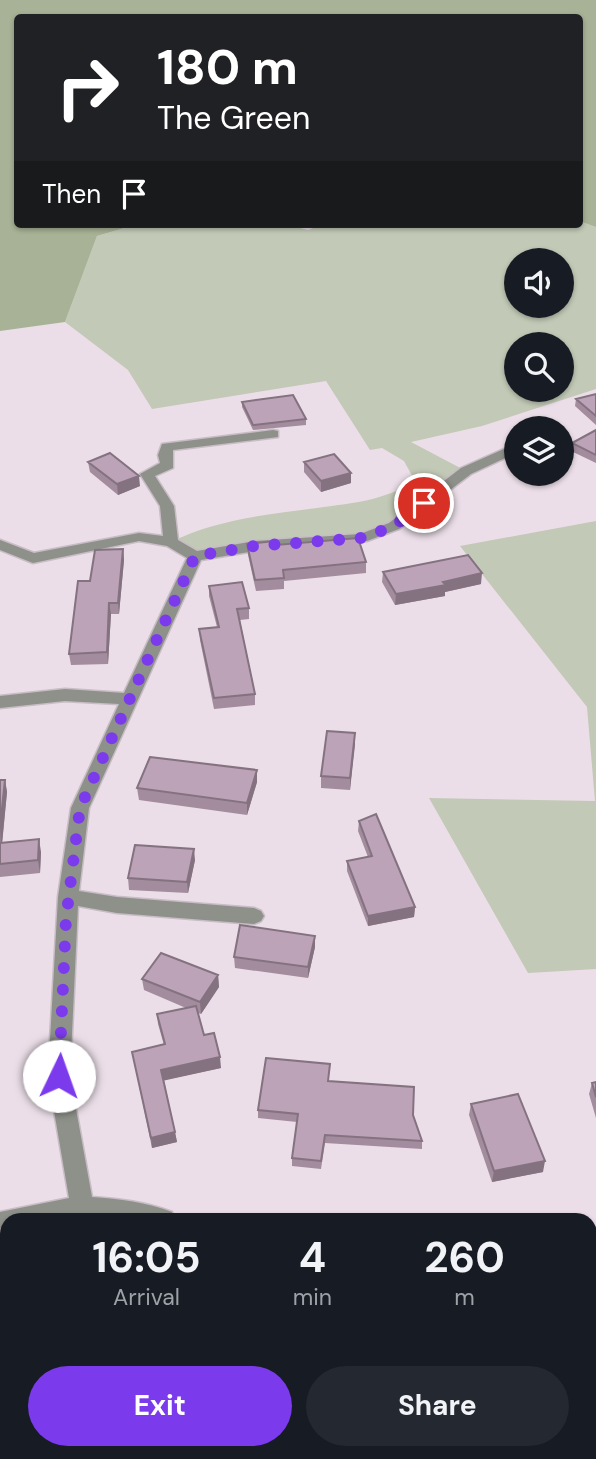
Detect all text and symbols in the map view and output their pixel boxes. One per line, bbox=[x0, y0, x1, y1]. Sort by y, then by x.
text: 180 m bbox=[157, 35, 298, 99]
icon: right bbox=[42, 42, 133, 133]
text: The Green bbox=[157, 97, 310, 139]
icon: arrive bbox=[115, 175, 153, 213]
text: Then bbox=[42, 177, 101, 211]
map controls bbox=[504, 248, 574, 486]
button: sound bbox=[504, 248, 574, 318]
button: search bbox=[504, 332, 574, 402]
button: layers bbox=[504, 416, 574, 486]
pin bbox=[394, 473, 454, 533]
icon: arrive bbox=[405, 484, 443, 522]
position arrow bbox=[22, 1039, 96, 1113]
text: 16:05 bbox=[92, 1230, 201, 1285]
text: 4 bbox=[299, 1230, 326, 1285]
text: 260 bbox=[424, 1230, 505, 1285]
text: Arrival bbox=[113, 1282, 180, 1312]
text: min bbox=[293, 1282, 332, 1312]
text: m bbox=[454, 1282, 475, 1312]
button: Exit bbox=[28, 1366, 292, 1446]
button: Share bbox=[306, 1366, 569, 1446]

